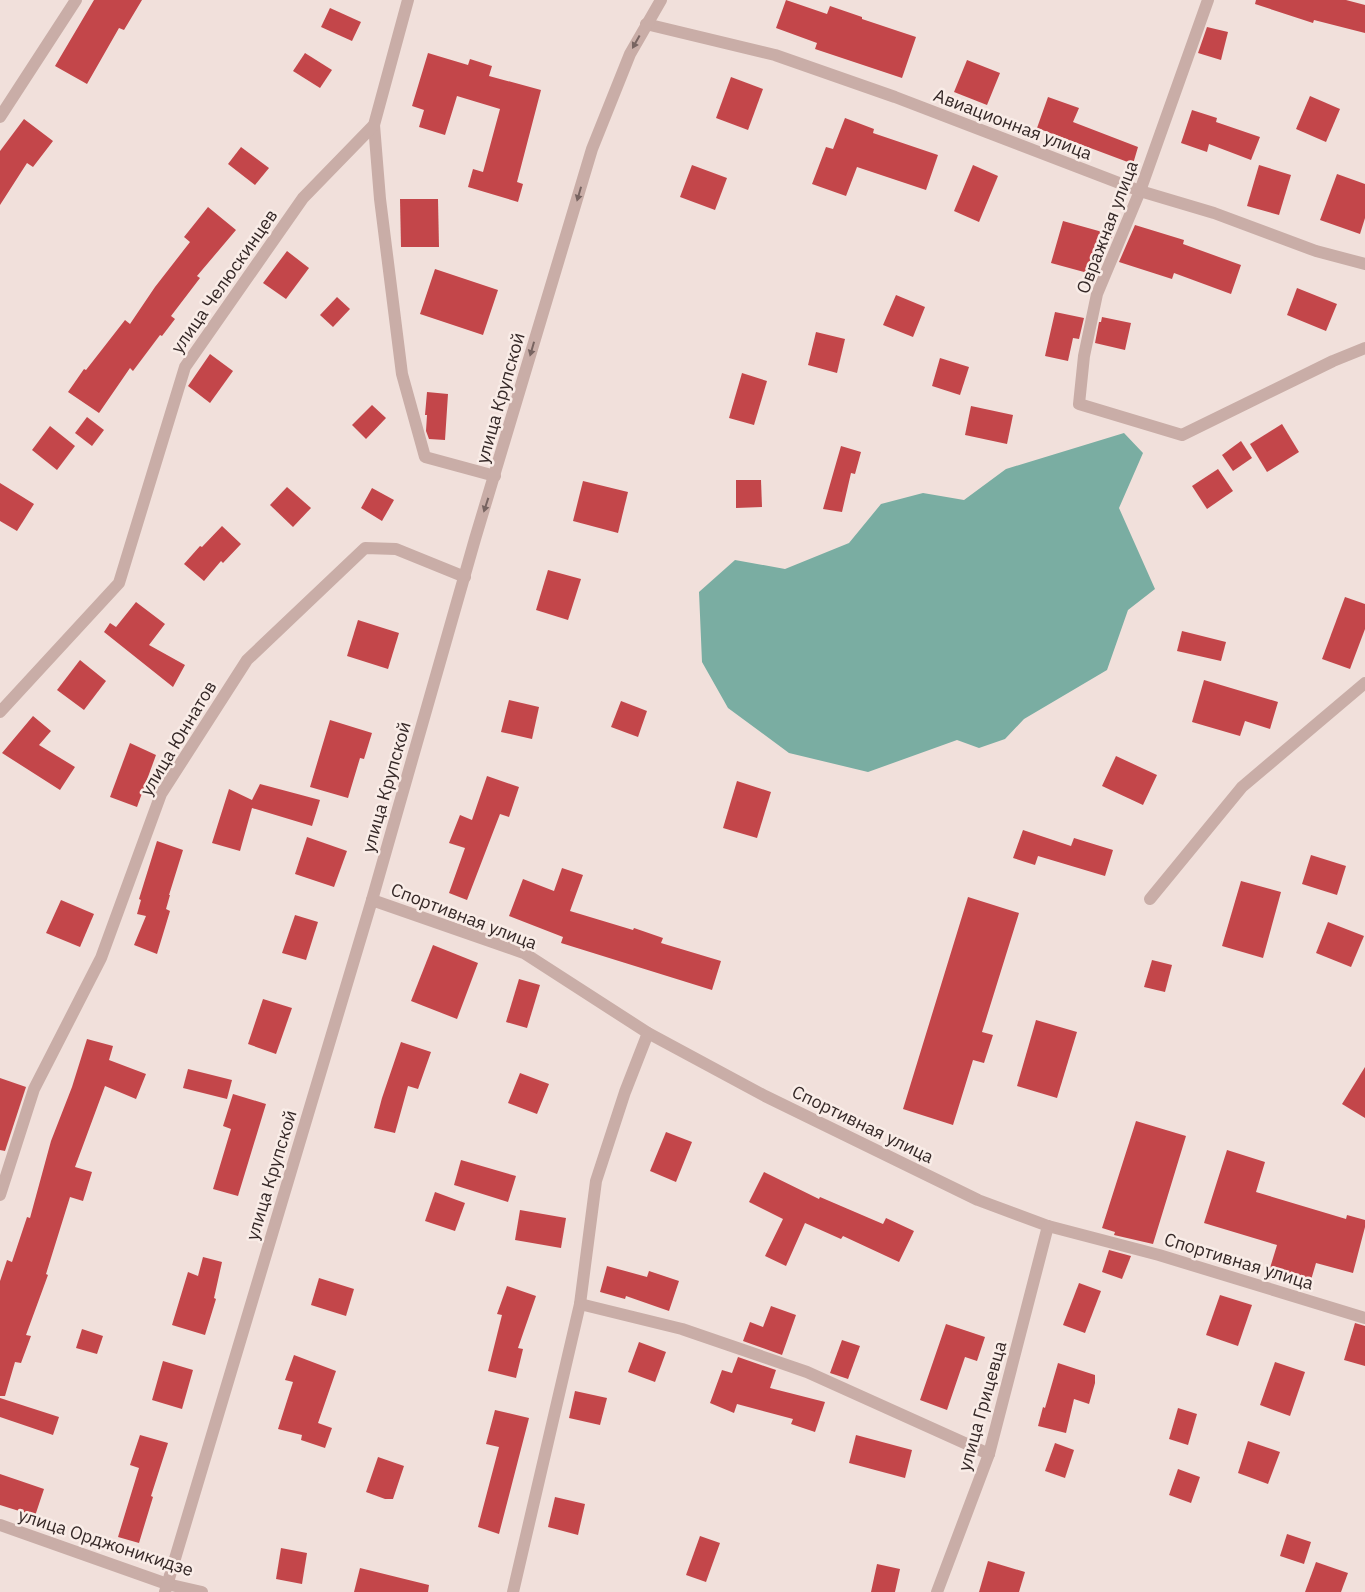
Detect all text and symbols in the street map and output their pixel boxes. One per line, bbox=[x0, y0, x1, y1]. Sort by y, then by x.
one-way arrow bbox=[632, 35, 640, 49]
street label: Авиационная улица bbox=[931, 83, 1096, 165]
street label: Овражная улица bbox=[1071, 157, 1143, 297]
one-way arrow bbox=[574, 186, 582, 201]
street label: улица Челюскинцев bbox=[166, 204, 282, 358]
street label: улица Крупской bbox=[470, 330, 530, 466]
one-way arrow bbox=[528, 342, 536, 357]
one-way arrow bbox=[482, 498, 490, 513]
street label: улица Юннатов bbox=[135, 676, 221, 800]
street label: улица Крупской bbox=[356, 719, 416, 855]
street label: Спортивная улица bbox=[388, 878, 541, 955]
street label: Спортивная улица bbox=[788, 1080, 938, 1168]
street label: улица Крупской bbox=[240, 1107, 302, 1243]
street label: Спортивная улица bbox=[1162, 1227, 1317, 1295]
street label: улица Грицевца bbox=[952, 1338, 1012, 1474]
street label: улица Орджоникидзе bbox=[15, 1503, 197, 1581]

